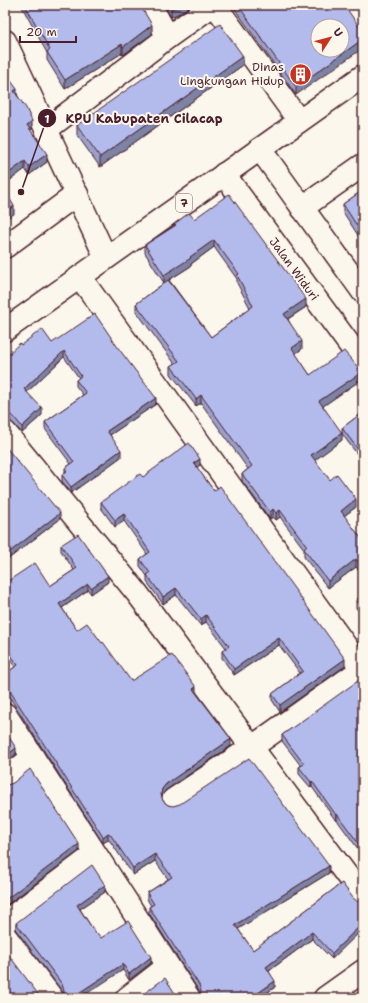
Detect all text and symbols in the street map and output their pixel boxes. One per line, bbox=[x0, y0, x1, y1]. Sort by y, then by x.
scale bar bbox=[20, 18, 76, 44]
north arrow bbox=[310, 18, 350, 58]
text: 20 m bbox=[26, 24, 57, 40]
text: U bbox=[329, 25, 346, 40]
place label: Dinas Lingkungan Hidup bbox=[180, 59, 284, 89]
building icon: Dinas Lingkungan Hidup bbox=[287, 61, 313, 87]
callout: KPU Kabupaten Cilacap bbox=[37, 106, 230, 131]
text: KPU Kabupaten Cilacap bbox=[66, 110, 223, 127]
text: 1 bbox=[44, 111, 50, 127]
road number: 7 bbox=[176, 194, 192, 212]
street label: Jalan Widuri bbox=[266, 234, 322, 304]

